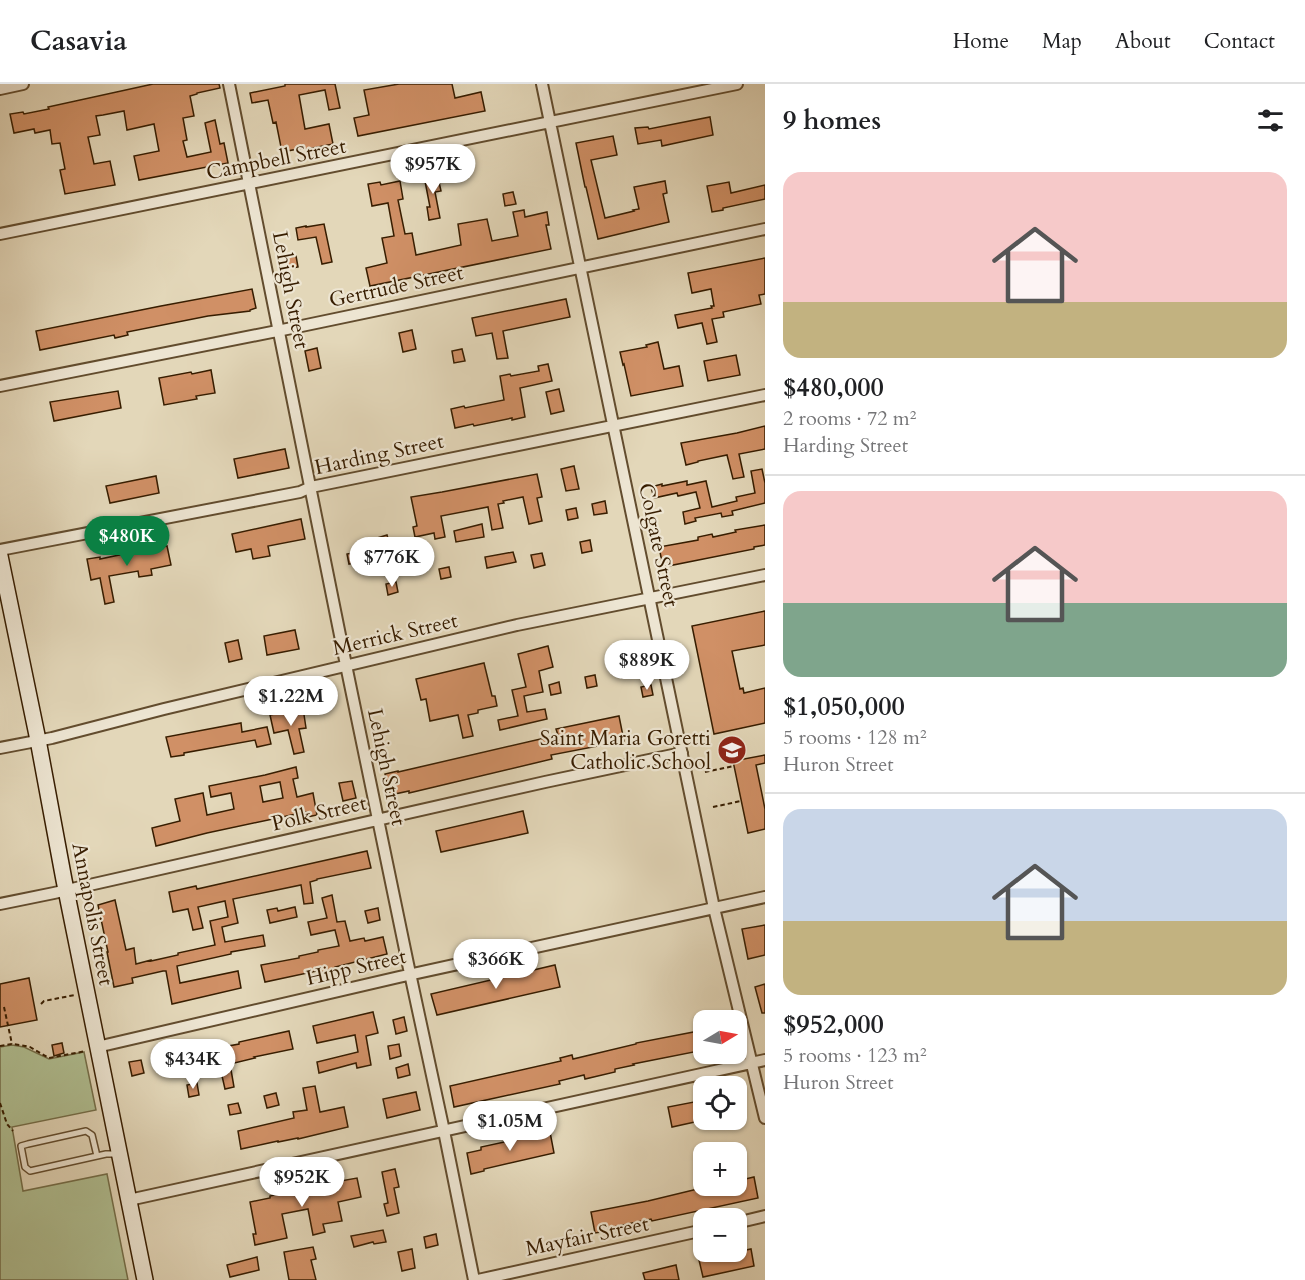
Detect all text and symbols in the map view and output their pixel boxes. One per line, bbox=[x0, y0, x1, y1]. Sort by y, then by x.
text: Casavia bbox=[30, 22, 127, 60]
text: Home bbox=[953, 27, 1009, 56]
text: Map bbox=[1042, 27, 1082, 56]
text: About bbox=[1115, 27, 1171, 56]
text: Contact bbox=[1204, 27, 1275, 56]
text: 9 homes bbox=[783, 103, 881, 138]
icon: filters bbox=[1254, 104, 1287, 137]
street label: Campbell Street bbox=[204, 132, 349, 187]
pin: $957K bbox=[391, 144, 475, 195]
text: $957K bbox=[404, 150, 462, 177]
icon: home bbox=[981, 211, 1089, 319]
street label: Lehigh Street bbox=[265, 229, 316, 352]
street label: Gertrude Street bbox=[326, 258, 466, 315]
text: $480,000 bbox=[783, 370, 884, 405]
text: 2 rooms · 72 m² bbox=[783, 405, 916, 432]
street label: Harding Street bbox=[312, 427, 447, 482]
text: Harding Street bbox=[783, 432, 908, 459]
street label: Colgate Street bbox=[631, 480, 686, 610]
pin: $480K bbox=[85, 516, 169, 567]
text: $480K bbox=[98, 522, 156, 549]
icon: home bbox=[981, 530, 1089, 638]
pin: $776K bbox=[350, 537, 434, 588]
text: $776K bbox=[363, 543, 421, 570]
street label: Merrick Street bbox=[330, 606, 461, 663]
pin: $889K bbox=[605, 640, 689, 691]
text: $889K bbox=[618, 646, 676, 673]
pin: $1.22M bbox=[242, 676, 340, 727]
text: $1.22M bbox=[258, 682, 324, 709]
text: $1,050,000 bbox=[783, 689, 905, 724]
street label: Lehigh Street bbox=[360, 706, 413, 829]
place label: Saint Maria Goretti Catholic School bbox=[540, 724, 711, 777]
text: 5 rooms · 128 m² bbox=[783, 724, 927, 751]
school or university icon: Saint Maria Goretti Catholic School bbox=[716, 734, 748, 766]
text: Huron Street bbox=[783, 751, 894, 778]
street label: Polk Street bbox=[269, 788, 370, 838]
street label: Annapolis Street bbox=[64, 840, 121, 988]
icon: home bbox=[981, 848, 1089, 956]
pin: $366K bbox=[454, 939, 538, 990]
street label: Hipp Street bbox=[303, 942, 409, 993]
text: $366K bbox=[467, 945, 525, 972]
text: $952,000 bbox=[783, 1007, 884, 1042]
north arrow bbox=[693, 1010, 747, 1064]
map controls bbox=[693, 1010, 747, 1262]
pin: $434K bbox=[151, 1039, 235, 1090]
text: 5 rooms · 123 m² bbox=[783, 1042, 927, 1069]
text: $434K bbox=[164, 1045, 222, 1072]
text: Huron Street bbox=[783, 1069, 894, 1096]
button: locate bbox=[693, 1076, 747, 1130]
pin: $1.05M bbox=[461, 1101, 559, 1152]
text: $1.05M bbox=[477, 1107, 543, 1134]
button: + bbox=[693, 1142, 747, 1196]
pin: $952K bbox=[260, 1157, 344, 1208]
text: $952K bbox=[273, 1163, 331, 1190]
button: − bbox=[693, 1208, 747, 1262]
street label: Mayfair Street bbox=[523, 1209, 652, 1264]

